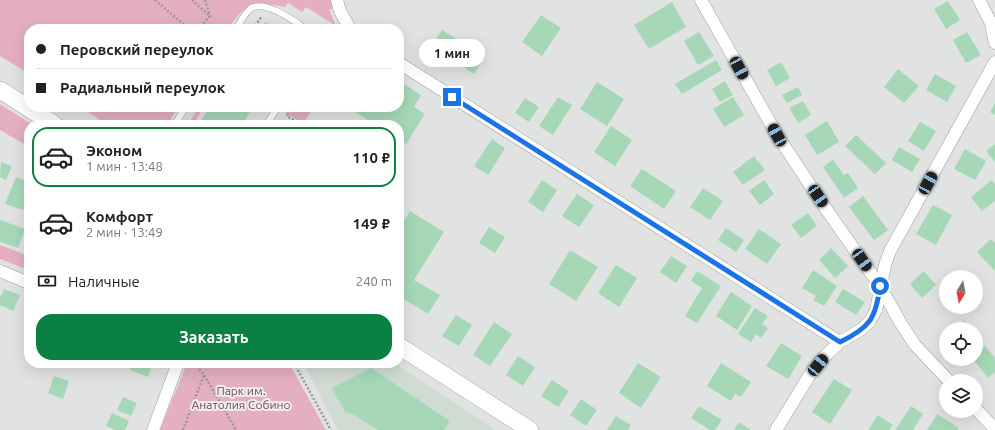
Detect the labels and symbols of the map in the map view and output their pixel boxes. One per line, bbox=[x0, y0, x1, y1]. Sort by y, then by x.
callout: 1 мин bbox=[419, 39, 485, 67]
car bbox=[728, 55, 750, 81]
route end bbox=[443, 88, 461, 106]
car bbox=[766, 122, 788, 148]
car bbox=[917, 170, 939, 196]
car bbox=[806, 183, 830, 209]
car bbox=[850, 247, 874, 273]
north arrow bbox=[939, 270, 983, 314]
route start bbox=[871, 277, 889, 295]
car bbox=[806, 352, 830, 378]
park label: Парк им. Анатолия Собино bbox=[191, 384, 291, 411]

